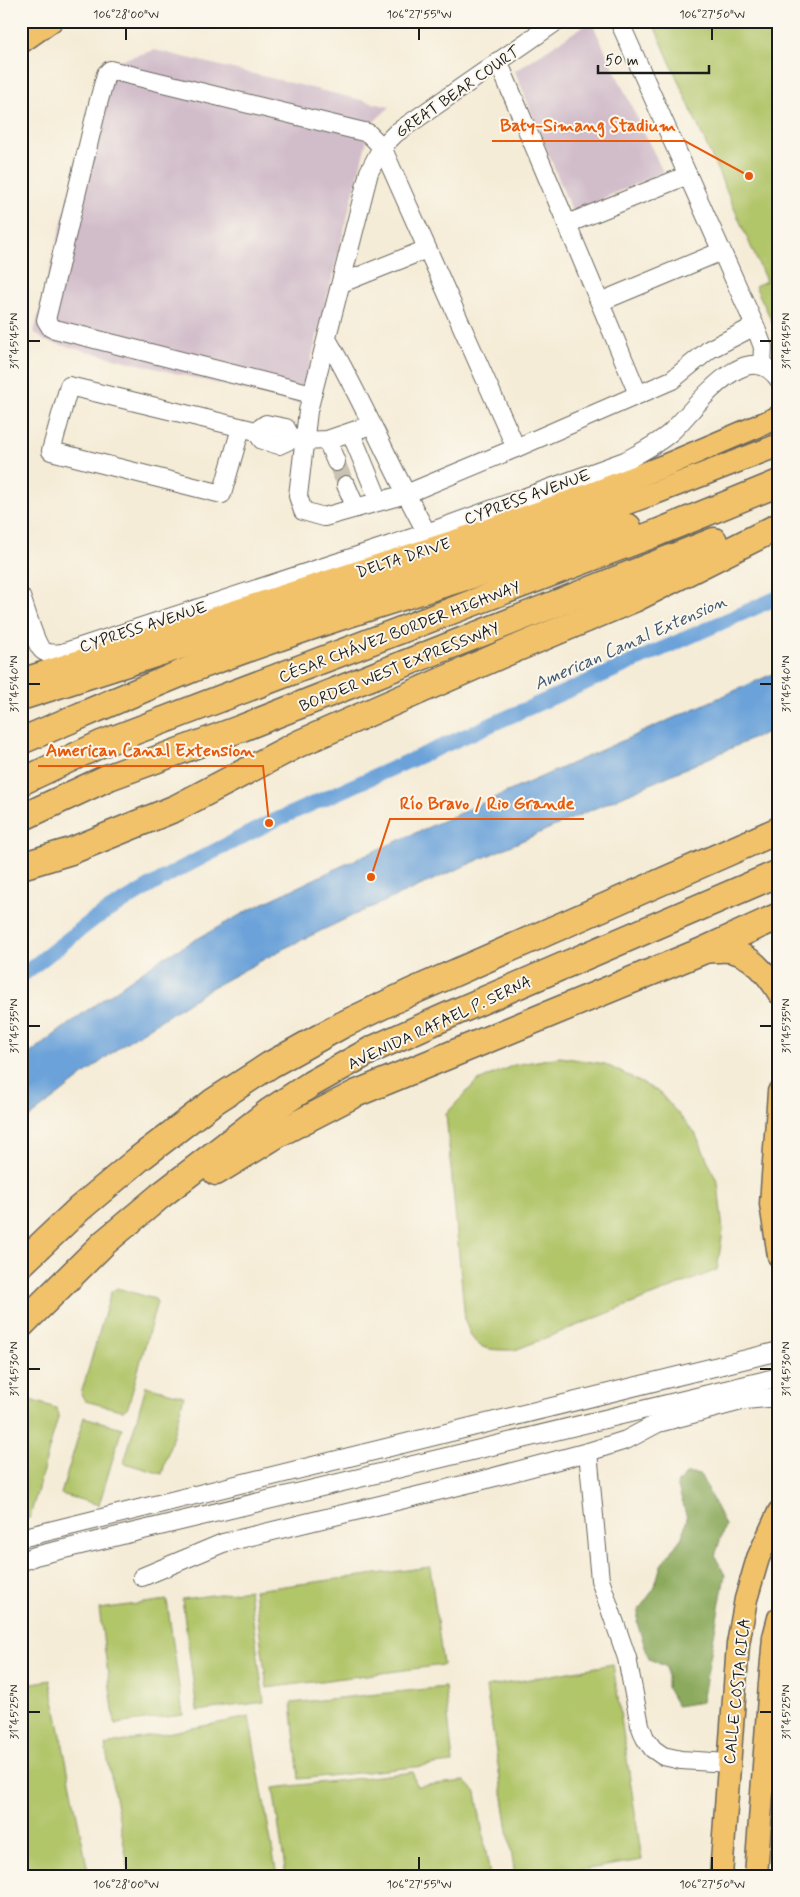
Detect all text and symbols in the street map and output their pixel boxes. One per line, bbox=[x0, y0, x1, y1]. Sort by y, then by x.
text: 106°28'00"W bbox=[93, 7, 159, 23]
text: 106°27'55"W bbox=[386, 7, 452, 23]
text: 106°27'50"W bbox=[679, 7, 745, 23]
street label: GREAT BEAR COURT bbox=[392, 41, 525, 143]
scale bar bbox=[598, 42, 709, 74]
text: 50 m bbox=[605, 51, 639, 71]
callout: Baty-Simang Stadium bbox=[492, 108, 685, 141]
text: Baty-Simang Stadium bbox=[500, 114, 676, 138]
text: 31°45'45"N bbox=[7, 313, 23, 369]
text: 31°45'45"N bbox=[779, 313, 795, 369]
street label: CYPRESS AVENUE bbox=[461, 465, 594, 530]
street label: DELTA DRIVE bbox=[354, 533, 453, 583]
street label: CÉSAR CHÁVEZ BORDER HIGHWAY bbox=[276, 576, 523, 688]
water label: American Canal Extension bbox=[530, 590, 731, 696]
street label: CYPRESS AVENUE bbox=[77, 597, 210, 658]
street label: BORDER WEST EXPRESSWAY bbox=[296, 617, 503, 717]
text: 31°45'40"N bbox=[7, 656, 23, 712]
text: 31°45'40"N bbox=[779, 656, 795, 712]
callout: American Canal Extension bbox=[38, 733, 263, 766]
text: American Canal Extension bbox=[46, 739, 255, 763]
callout: Río Bravo / Rio Grande bbox=[390, 786, 584, 819]
text: Río Bravo / Rio Grande bbox=[400, 792, 574, 816]
street label: AVENIDA RAFAEL P. SERNA bbox=[344, 971, 535, 1075]
text: 31°45'35"N bbox=[7, 999, 23, 1053]
text: 31°45'35"N bbox=[779, 999, 795, 1053]
text: 31°45'30"N bbox=[7, 1341, 23, 1397]
text: 31°45'30"N bbox=[779, 1341, 795, 1397]
street label: CALLE COSTA RICA bbox=[719, 1617, 756, 1765]
text: 31°45'25"N bbox=[7, 1684, 23, 1740]
text: 31°45'25"N bbox=[779, 1684, 795, 1740]
text: 106°28'00"W bbox=[93, 1877, 159, 1893]
text: 106°27'55"W bbox=[386, 1877, 452, 1893]
text: 106°27'50"W bbox=[679, 1877, 745, 1893]

